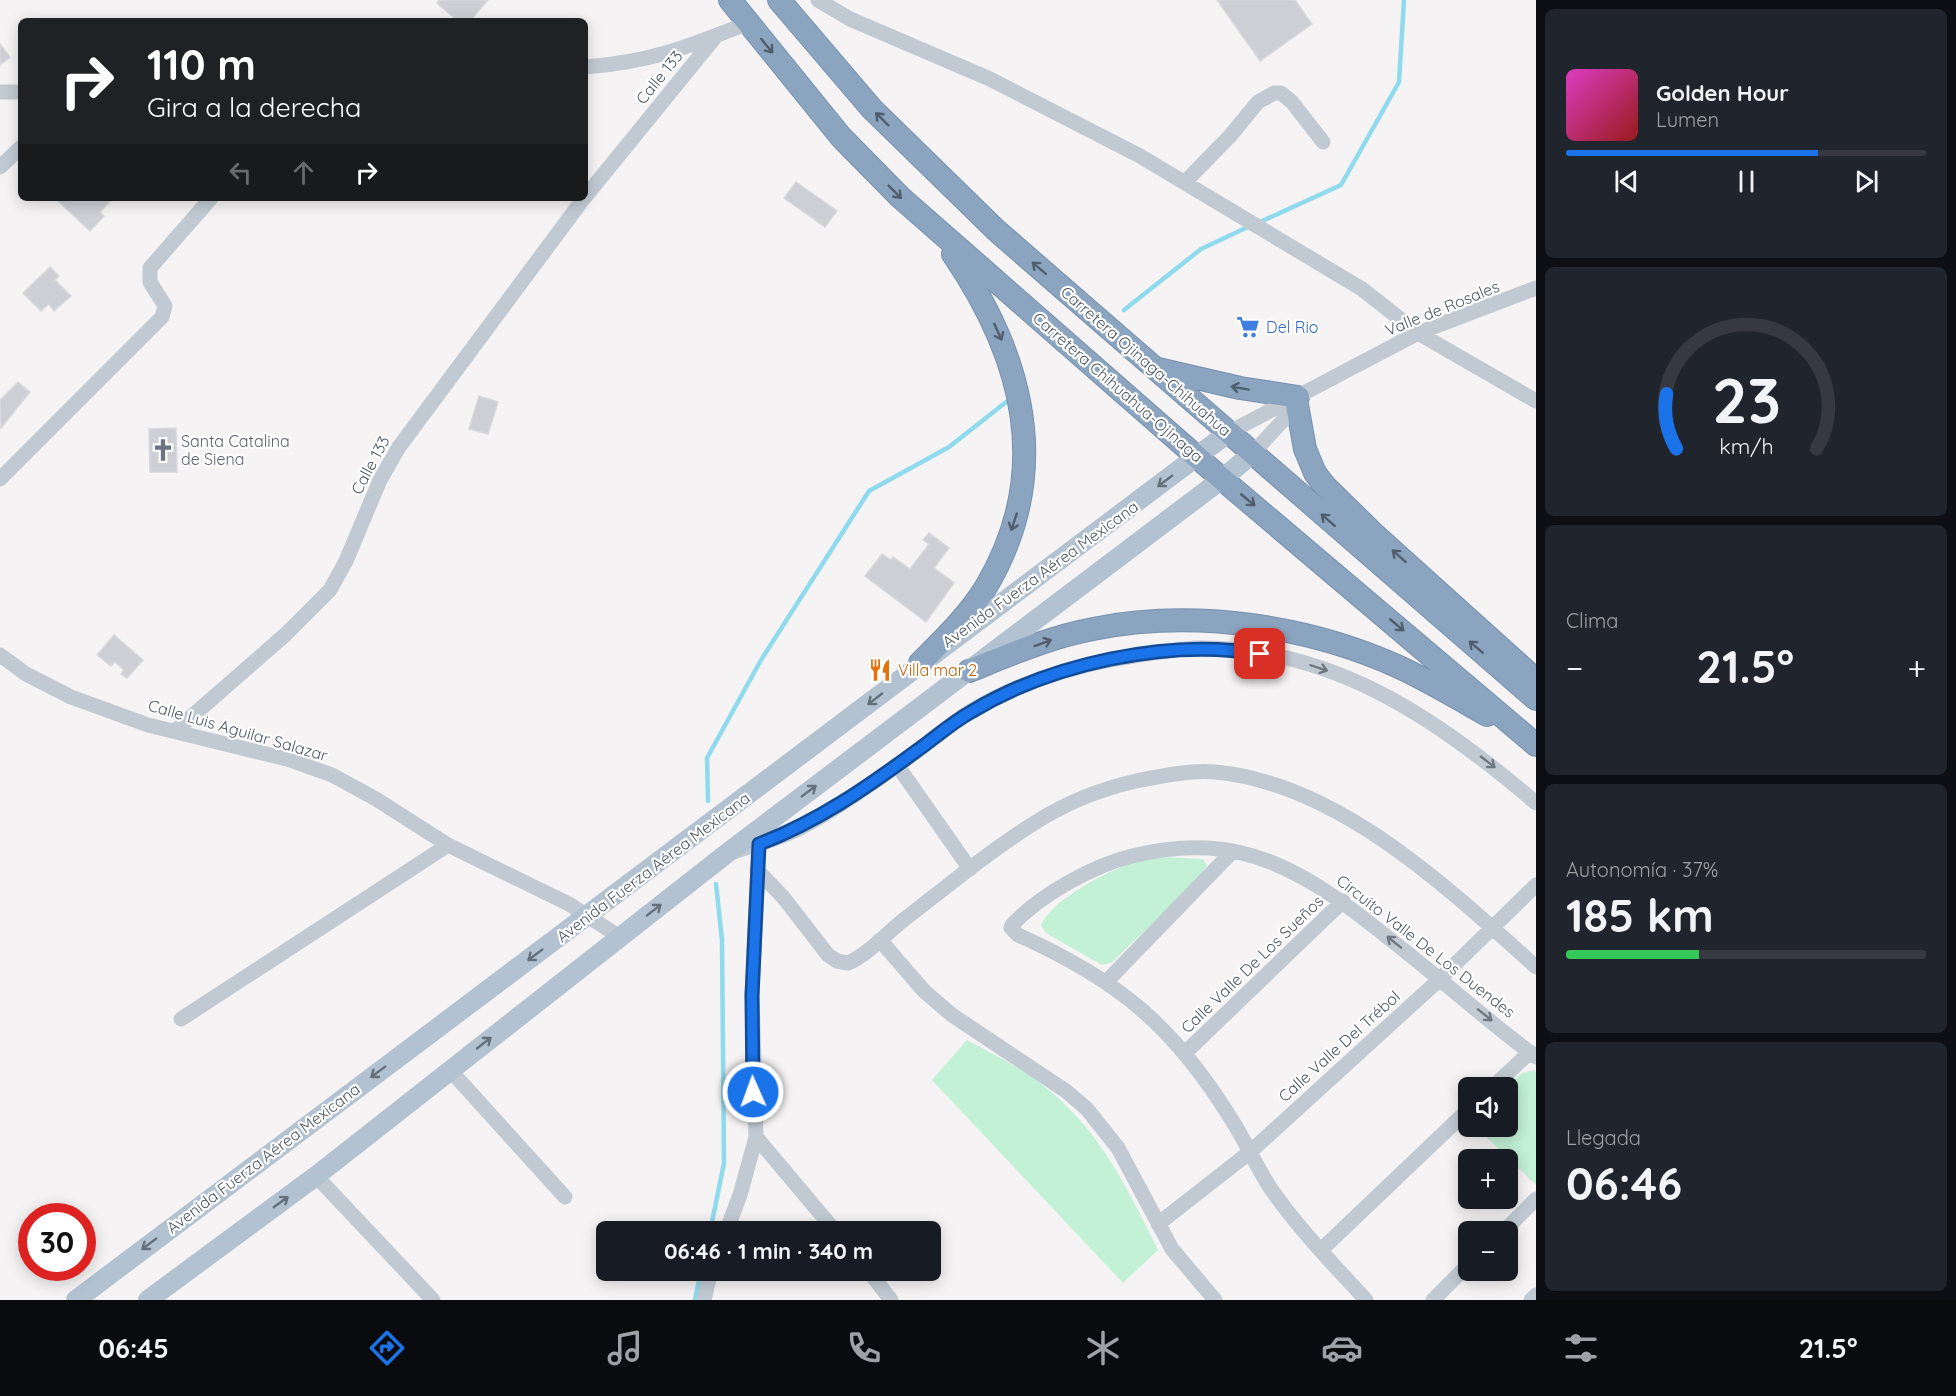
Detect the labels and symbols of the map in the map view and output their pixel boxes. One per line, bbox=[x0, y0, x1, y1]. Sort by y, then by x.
one-way arrow bbox=[760, 38, 773, 54]
street label: Calle 133 bbox=[631, 46, 687, 108]
one-way arrow bbox=[874, 112, 889, 127]
one-way arrow bbox=[888, 185, 903, 200]
one-way arrow bbox=[1032, 261, 1047, 275]
street label: Valle de Rosales bbox=[1382, 276, 1502, 340]
street label: Carretera Ojinaga-Chihuahua bbox=[1057, 282, 1235, 440]
street label: Carretera Chihuahua-Ojinaga bbox=[1029, 308, 1207, 466]
supermarket icon: Del Rio bbox=[1235, 314, 1261, 340]
place label: Del Rio bbox=[1266, 317, 1319, 337]
one-way arrow bbox=[993, 322, 1005, 340]
one-way arrow bbox=[1231, 382, 1251, 393]
place label: Santa Catalina de Siena bbox=[181, 431, 290, 469]
street label: Calle 133 bbox=[346, 432, 394, 498]
church icon: Santa Catalina de Siena bbox=[150, 437, 176, 463]
one-way arrow bbox=[1158, 475, 1174, 488]
one-way arrow bbox=[1239, 493, 1255, 506]
street label: Avenida Fuerza Aérea Mexicana bbox=[938, 496, 1142, 652]
one-way arrow bbox=[1007, 512, 1018, 531]
one-way arrow bbox=[1320, 514, 1336, 527]
one-way arrow bbox=[1392, 549, 1407, 563]
one-way arrow bbox=[1389, 618, 1404, 632]
pin bbox=[1234, 628, 1285, 679]
one-way arrow bbox=[1033, 636, 1052, 647]
one-way arrow bbox=[1469, 640, 1484, 654]
restaurant icon: Villa mar 2 bbox=[867, 657, 893, 683]
place label: Villa mar 2 bbox=[898, 660, 977, 680]
one-way arrow bbox=[1309, 663, 1328, 674]
one-way arrow bbox=[867, 692, 883, 705]
street label: Calle Luis Aguilar Salazar bbox=[146, 695, 330, 765]
one-way arrow bbox=[1480, 756, 1496, 769]
one-way arrow bbox=[800, 784, 816, 797]
street label: Avenida Fuerza Aérea Mexicana bbox=[552, 788, 754, 946]
street label: Circuito Valle De Los Duendes bbox=[1333, 870, 1519, 1022]
street label: Calle Valle De Los Sueños bbox=[1177, 891, 1327, 1037]
one-way arrow bbox=[646, 904, 662, 916]
one-way arrow bbox=[1387, 936, 1403, 949]
one-way arrow bbox=[527, 949, 543, 962]
street label: Calle Valle Del Trébol bbox=[1274, 986, 1404, 1106]
one-way arrow bbox=[1477, 1009, 1493, 1022]
one-way arrow bbox=[476, 1037, 492, 1050]
position arrow bbox=[721, 1060, 785, 1124]
one-way arrow bbox=[371, 1065, 387, 1078]
street label: Avenida Fuerza Aérea Mexicana bbox=[162, 1079, 364, 1237]
one-way arrow bbox=[272, 1195, 288, 1208]
speed limit sign: 30 bbox=[18, 1203, 96, 1281]
one-way arrow bbox=[142, 1238, 158, 1251]

